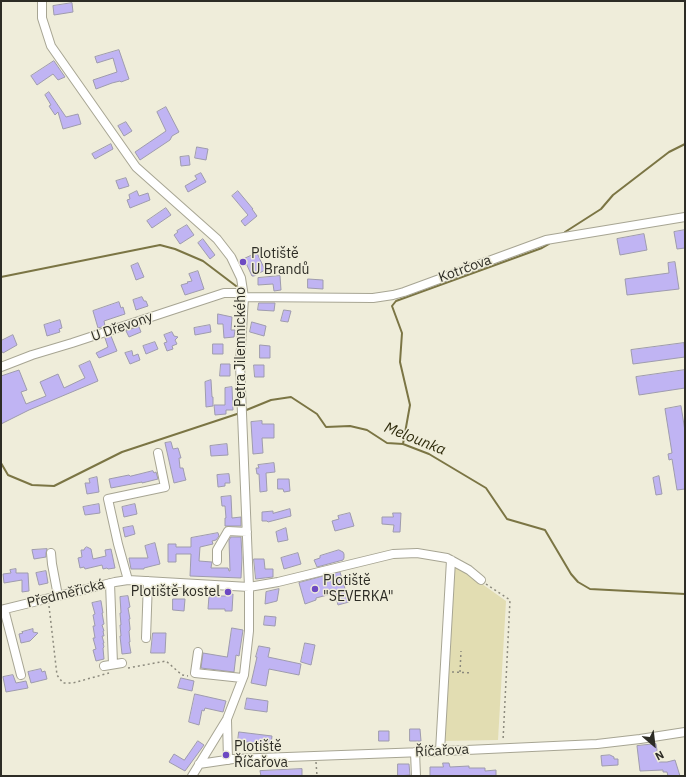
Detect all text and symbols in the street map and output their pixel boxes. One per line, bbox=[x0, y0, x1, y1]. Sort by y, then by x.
place label: Plotiště U Brandů bbox=[251, 246, 310, 278]
street label: Kotrčova bbox=[436, 252, 494, 286]
marker: Plotiště U Brandů bbox=[238, 257, 248, 267]
street label: Petra Jilemnického bbox=[233, 287, 249, 407]
street label: U Dřevony bbox=[89, 309, 155, 345]
water label: Melounka bbox=[382, 419, 448, 459]
place label: Plotiště "SEVERKA" bbox=[323, 573, 394, 606]
street label: Předměřická bbox=[25, 576, 107, 612]
place label: Plotiště kostel bbox=[131, 584, 220, 600]
marker: Plotiště "SEVERKA" bbox=[310, 584, 320, 594]
marker: Plotiště kostel bbox=[223, 587, 233, 597]
north arrow bbox=[634, 725, 674, 765]
place label: Plotiště Říčařova bbox=[234, 739, 288, 772]
street label: Říčařova bbox=[415, 741, 469, 761]
text: N bbox=[653, 748, 666, 764]
marker: Plotiště Říčařova bbox=[221, 750, 231, 760]

